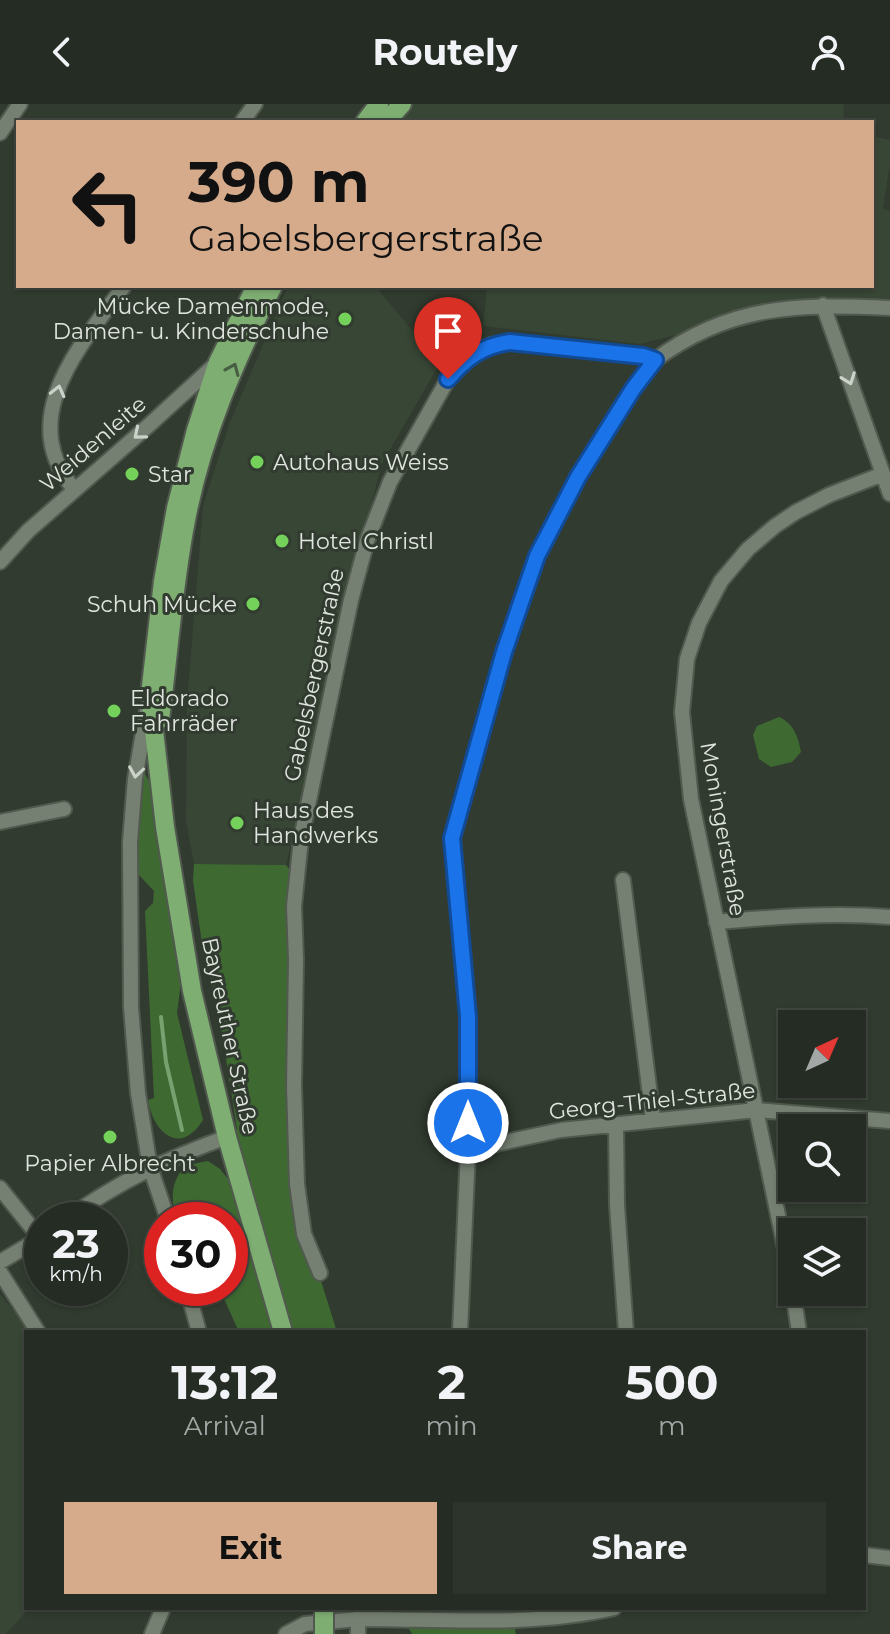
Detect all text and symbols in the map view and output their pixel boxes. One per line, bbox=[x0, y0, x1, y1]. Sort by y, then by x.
icon: back bbox=[40, 30, 84, 74]
text: Routely bbox=[373, 30, 517, 74]
icon: person bbox=[806, 30, 850, 74]
text: 390 m bbox=[188, 148, 369, 216]
icon: left bbox=[56, 152, 160, 256]
text: Gabelsbergerstraße bbox=[188, 216, 544, 260]
place label: Mücke Damenmode, Damen- u. Kinderschuhe bbox=[53, 293, 329, 345]
pin bbox=[414, 297, 482, 379]
icon: arrive bbox=[426, 309, 470, 353]
marker: Mücke Damenmode, Damen- u. Kinderschuhe bbox=[336, 310, 354, 328]
one-way arrow bbox=[223, 363, 239, 377]
one-way arrow bbox=[839, 371, 856, 385]
one-way arrow bbox=[48, 384, 65, 398]
street label: Weidenleite bbox=[34, 390, 152, 498]
one-way arrow bbox=[134, 424, 149, 439]
place label: Autohaus Weiss bbox=[273, 449, 449, 476]
marker: Autohaus Weiss bbox=[248, 453, 266, 471]
place label: Star bbox=[148, 461, 192, 488]
marker: Star bbox=[123, 465, 141, 483]
place label: Hotel Christl bbox=[298, 528, 434, 555]
marker: Hotel Christl bbox=[273, 532, 291, 550]
street label: Gabelsbergerstraße bbox=[278, 566, 350, 784]
place label: Schuh Mücke bbox=[87, 591, 237, 618]
marker: Schuh Mücke bbox=[244, 595, 262, 613]
place label: Eldorado Fahrräder bbox=[130, 685, 238, 737]
marker: Eldorado Fahrräder bbox=[105, 702, 123, 720]
street label: Moningerstraße bbox=[694, 740, 752, 918]
one-way arrow bbox=[129, 765, 146, 778]
place label: Haus des Handwerks bbox=[253, 797, 378, 849]
marker: Haus des Handwerks bbox=[228, 814, 246, 832]
street label: Bayreuther Straße bbox=[196, 935, 264, 1137]
north arrow bbox=[778, 1010, 866, 1098]
map controls bbox=[778, 1010, 866, 1306]
street label: Georg-Thiel-Straße bbox=[547, 1077, 757, 1125]
position arrow bbox=[426, 1081, 510, 1165]
button: search bbox=[778, 1114, 866, 1202]
marker: Papier Albrecht bbox=[101, 1128, 119, 1146]
place label: Papier Albrecht bbox=[24, 1150, 196, 1177]
speed limit sign: 30 bbox=[144, 1202, 248, 1306]
button: layers bbox=[778, 1218, 866, 1306]
text: 23 bbox=[52, 1219, 100, 1268]
text: km/h bbox=[49, 1262, 103, 1286]
text: 13:12 bbox=[171, 1353, 278, 1411]
text: 2 bbox=[437, 1353, 466, 1411]
text: 500 bbox=[625, 1353, 719, 1411]
text: Arrival bbox=[184, 1410, 266, 1442]
text: min bbox=[426, 1410, 478, 1442]
text: m bbox=[658, 1410, 686, 1442]
button: Exit bbox=[64, 1502, 437, 1594]
button: Share bbox=[453, 1502, 826, 1594]

